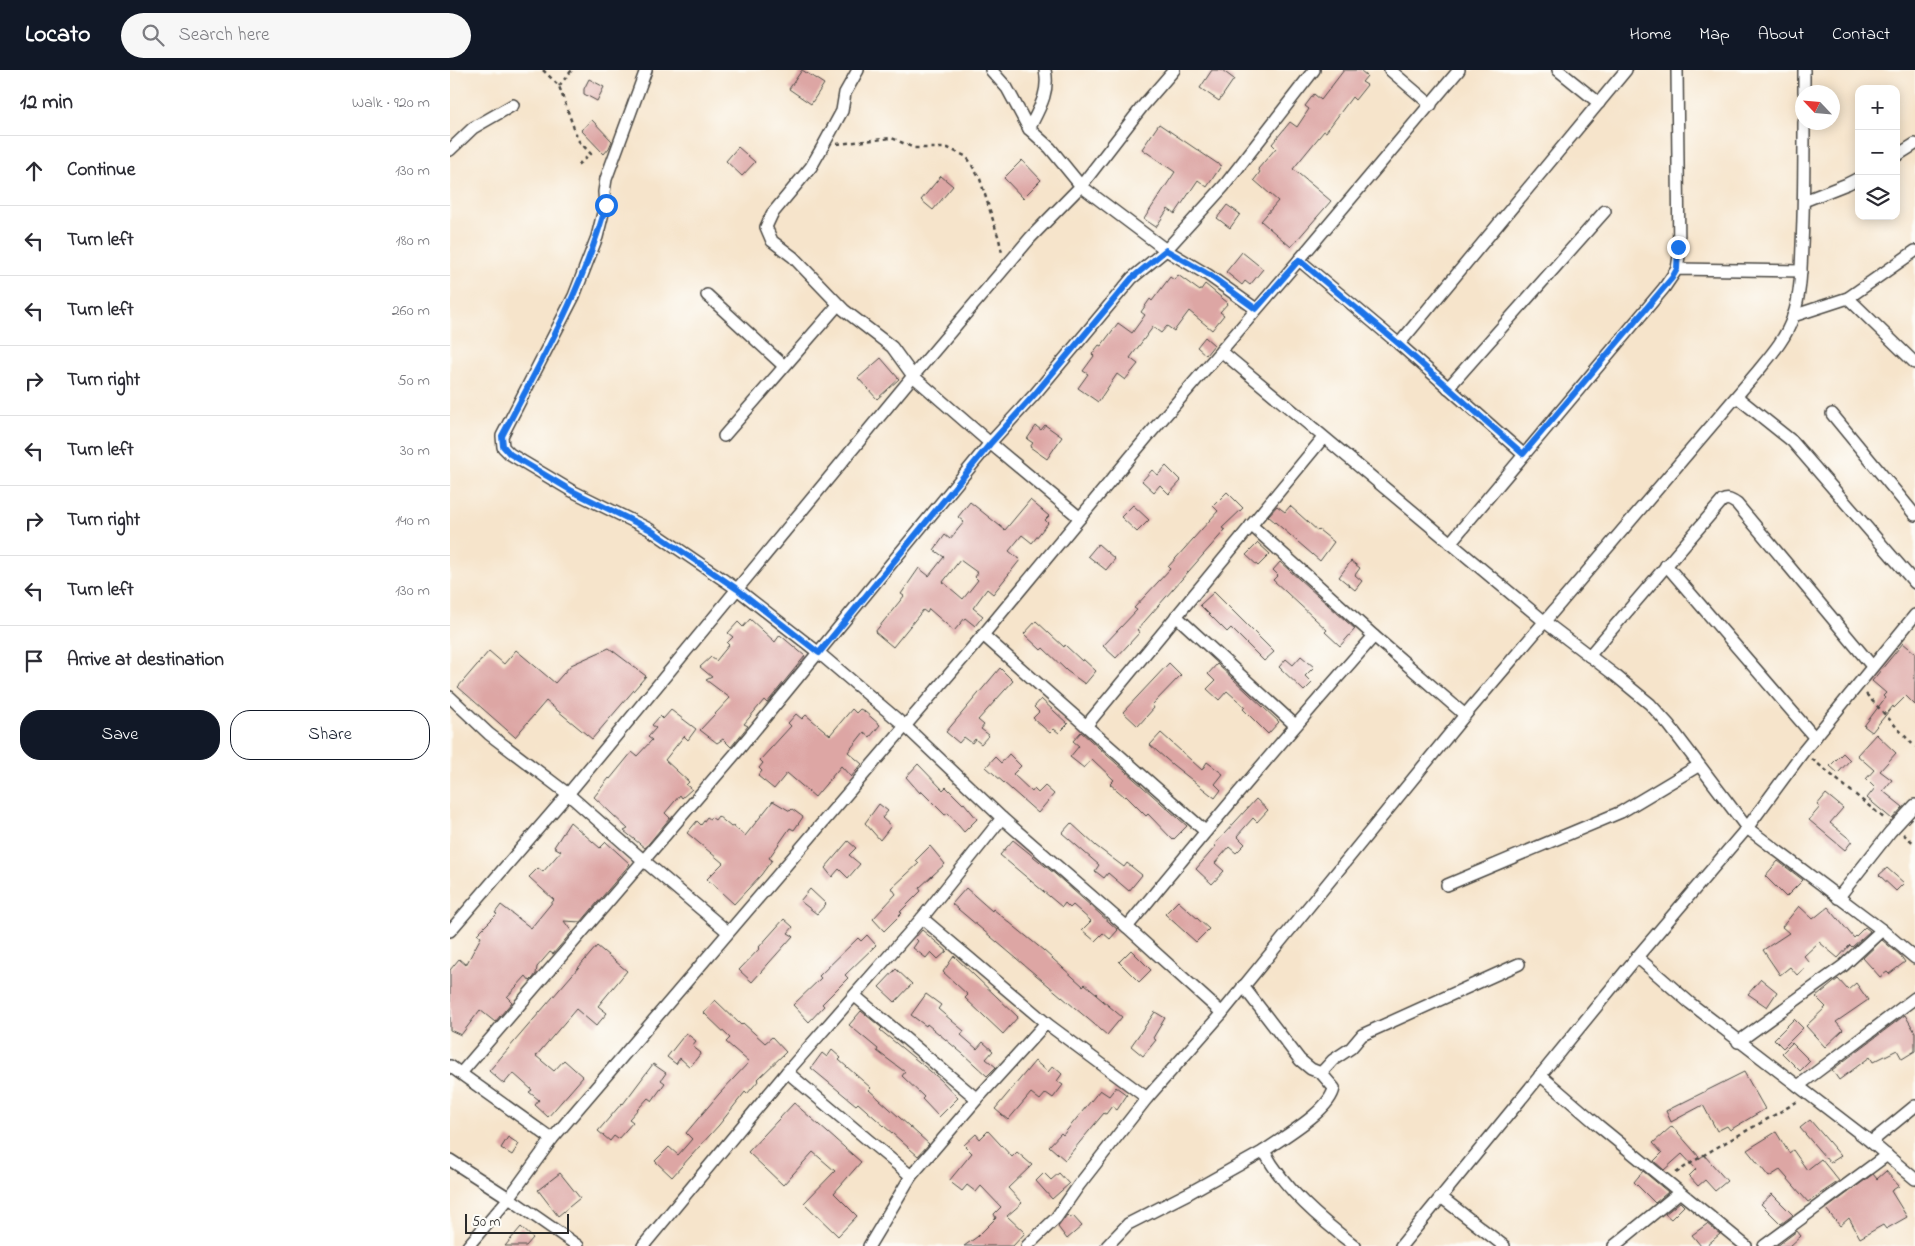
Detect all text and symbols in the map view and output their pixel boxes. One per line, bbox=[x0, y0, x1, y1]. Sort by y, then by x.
search box bbox=[121, 13, 471, 58]
text: Locato bbox=[25, 18, 91, 53]
icon: search bbox=[139, 21, 167, 49]
text: Search here bbox=[179, 22, 270, 49]
text: Home bbox=[1630, 22, 1671, 48]
text: Map bbox=[1699, 22, 1730, 48]
text: About bbox=[1758, 22, 1804, 48]
text: Contact bbox=[1832, 22, 1890, 48]
north arrow bbox=[1795, 85, 1840, 130]
map controls bbox=[1855, 85, 1900, 220]
button: + bbox=[1855, 85, 1900, 130]
text: 12 min bbox=[20, 88, 73, 118]
text: Walk · 920 m bbox=[352, 91, 430, 115]
button: − bbox=[1855, 130, 1900, 175]
icon: ahead bbox=[20, 157, 48, 185]
text: Continue bbox=[67, 157, 135, 184]
text: 130 m bbox=[395, 159, 430, 183]
button: layers bbox=[1855, 175, 1900, 220]
route start bbox=[595, 194, 618, 217]
icon: left bbox=[20, 227, 48, 255]
text: Turn left bbox=[67, 227, 134, 254]
text: 180 m bbox=[396, 229, 430, 253]
route end bbox=[1667, 236, 1690, 259]
icon: left bbox=[20, 297, 48, 325]
text: Turn left bbox=[67, 297, 134, 324]
text: 260 m bbox=[392, 299, 430, 323]
icon: right bbox=[20, 367, 48, 395]
text: Turn right bbox=[67, 367, 140, 394]
text: 50 m bbox=[398, 369, 430, 393]
icon: left bbox=[20, 437, 48, 465]
text: Turn left bbox=[67, 437, 134, 464]
text: 30 m bbox=[400, 439, 430, 463]
icon: right bbox=[20, 507, 48, 535]
text: Turn right bbox=[67, 507, 140, 534]
text: 140 m bbox=[395, 509, 430, 533]
icon: left bbox=[20, 577, 48, 605]
text: Turn left bbox=[67, 577, 134, 604]
text: 130 m bbox=[395, 579, 430, 603]
icon: arrive bbox=[20, 647, 48, 675]
text: Arrive at destination bbox=[67, 647, 224, 674]
button: Save bbox=[20, 710, 220, 760]
button: Share bbox=[230, 710, 430, 760]
scale bar bbox=[465, 1211, 569, 1234]
text: 50 m bbox=[472, 1212, 500, 1233]

